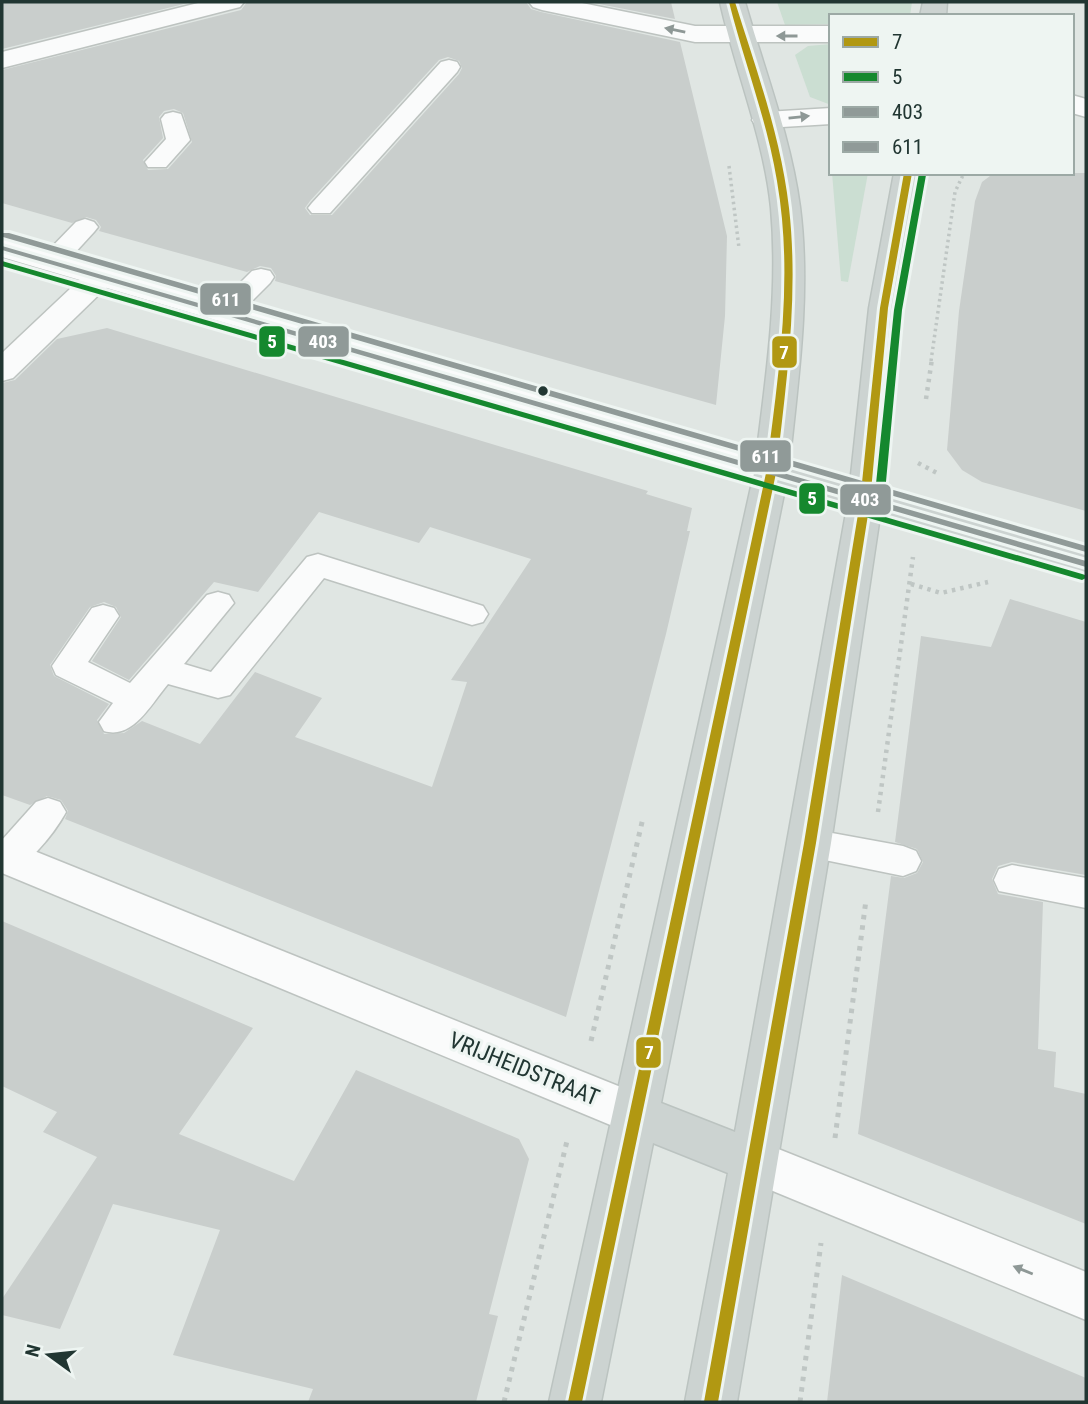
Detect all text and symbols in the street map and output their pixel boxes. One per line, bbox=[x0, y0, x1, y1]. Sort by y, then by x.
legend bbox=[829, 14, 1074, 175]
one-way arrow bbox=[664, 24, 686, 35]
one-way arrow bbox=[776, 30, 798, 42]
text: 7 bbox=[892, 30, 902, 54]
text: 5 bbox=[892, 65, 902, 89]
text: 403 bbox=[892, 100, 923, 124]
one-way arrow bbox=[788, 111, 810, 122]
text: 611 bbox=[892, 135, 923, 159]
line badge: 611 bbox=[199, 282, 252, 316]
text: 611 bbox=[212, 288, 240, 311]
line badge: 5 bbox=[258, 325, 286, 358]
line badge: 403 bbox=[297, 325, 350, 358]
text: 5 bbox=[267, 330, 277, 353]
text: 403 bbox=[309, 330, 337, 353]
line badge: 7 bbox=[771, 335, 798, 369]
text: 7 bbox=[779, 341, 789, 364]
unlabelled marker bbox=[536, 384, 550, 398]
line badge: 611 bbox=[739, 439, 792, 473]
text: 611 bbox=[752, 445, 780, 468]
line badge: 5 bbox=[798, 482, 826, 515]
line badge: 403 bbox=[839, 483, 892, 516]
text: 5 bbox=[807, 487, 817, 510]
text: 403 bbox=[851, 488, 879, 511]
street label: VRIJHEIDSTRAAT bbox=[445, 1027, 603, 1111]
line badge: 7 bbox=[635, 1036, 662, 1069]
text: 7 bbox=[644, 1041, 654, 1064]
one-way arrow bbox=[1012, 1264, 1033, 1275]
north arrow bbox=[14, 1320, 84, 1390]
text: N bbox=[20, 1342, 46, 1359]

